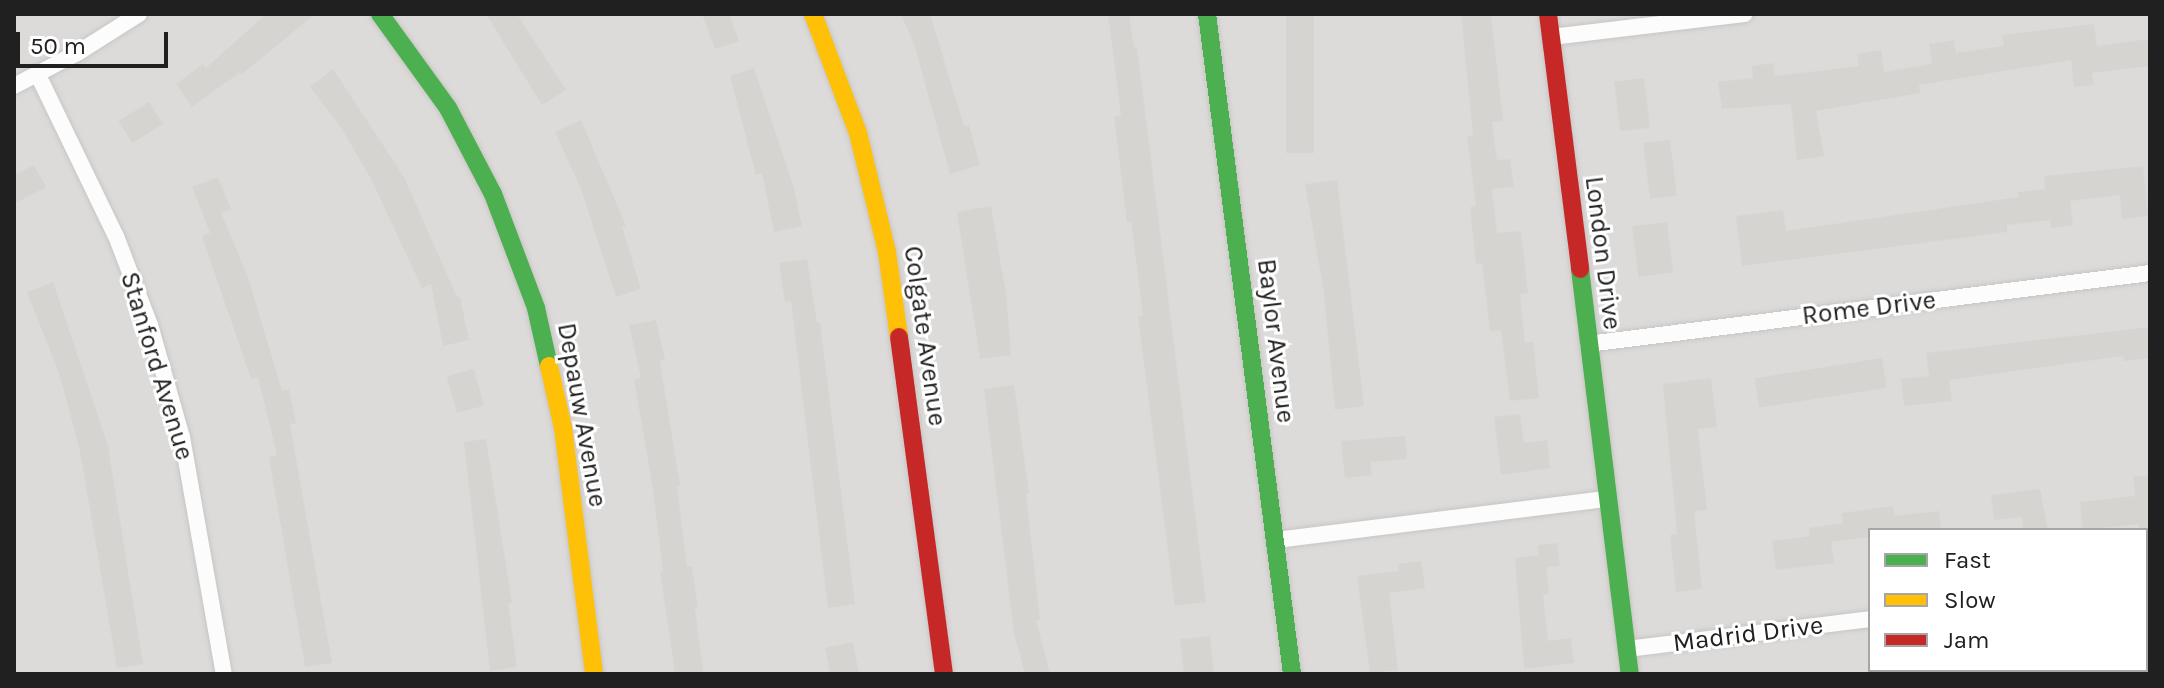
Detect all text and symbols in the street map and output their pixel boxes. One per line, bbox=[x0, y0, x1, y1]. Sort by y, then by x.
scale bar bbox=[20, 16, 172, 66]
text: 50 m bbox=[30, 32, 86, 60]
street label: London Drive bbox=[1578, 175, 1628, 331]
street label: Colgate Avenue bbox=[897, 244, 953, 428]
street label: Baylor Avenue bbox=[1250, 257, 1302, 425]
street label: Stanford Avenue bbox=[114, 268, 200, 464]
street label: Rome Drive bbox=[1800, 284, 1938, 332]
street label: Depauw Avenue bbox=[550, 321, 614, 509]
legend bbox=[1868, 528, 2148, 672]
text: Fast bbox=[1944, 546, 1991, 574]
text: Slow bbox=[1944, 586, 1996, 614]
street label: Madrid Drive bbox=[1671, 609, 1825, 659]
text: Jam bbox=[1944, 626, 1989, 654]

